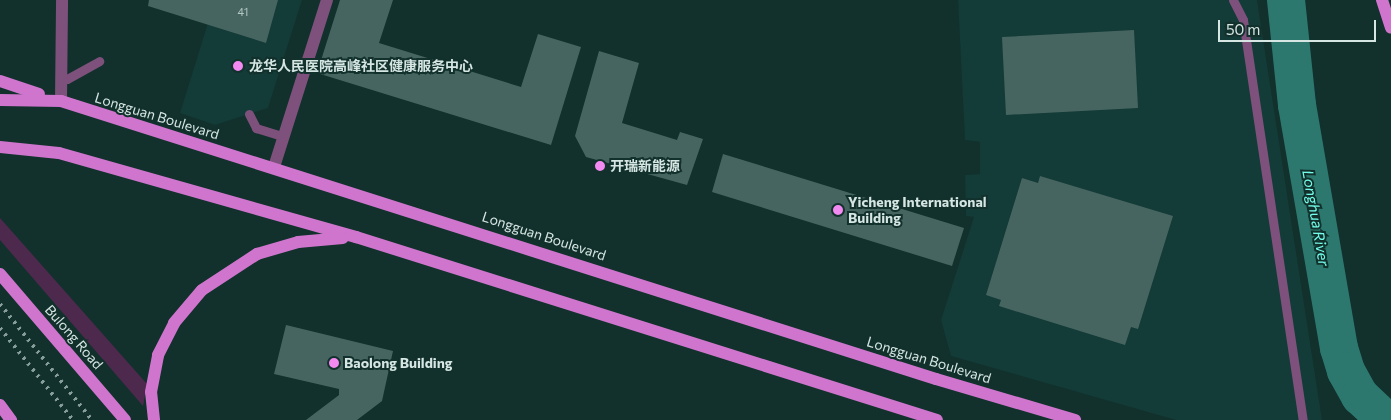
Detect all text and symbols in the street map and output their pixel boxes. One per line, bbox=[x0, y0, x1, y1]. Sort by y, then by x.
house number: 41 bbox=[238, 5, 248, 19]
scale bar bbox=[1221, 10, 1378, 42]
text: 50 m bbox=[1226, 20, 1260, 38]
place label: 龙华人民医院高峰社区健康服务中心 bbox=[249, 58, 473, 74]
marker: 龙华人民医院高峰社区健康服务中心 bbox=[231, 59, 245, 73]
street label: Longguan Boulevard bbox=[93, 89, 221, 143]
place label: 开瑞新能源 bbox=[610, 158, 680, 174]
marker: 开瑞新能源 bbox=[594, 160, 606, 172]
water label: Longhua River bbox=[1299, 169, 1333, 267]
place label: Yicheng International Building bbox=[848, 194, 987, 226]
marker: Yicheng International Building bbox=[832, 204, 844, 216]
street label: Longguan Boulevard bbox=[480, 208, 608, 264]
street label: Bulong Road bbox=[41, 301, 107, 373]
street label: Longguan Boulevard bbox=[865, 333, 993, 387]
place label: Baolong Building bbox=[344, 355, 453, 371]
marker: Baolong Building bbox=[328, 357, 340, 369]

